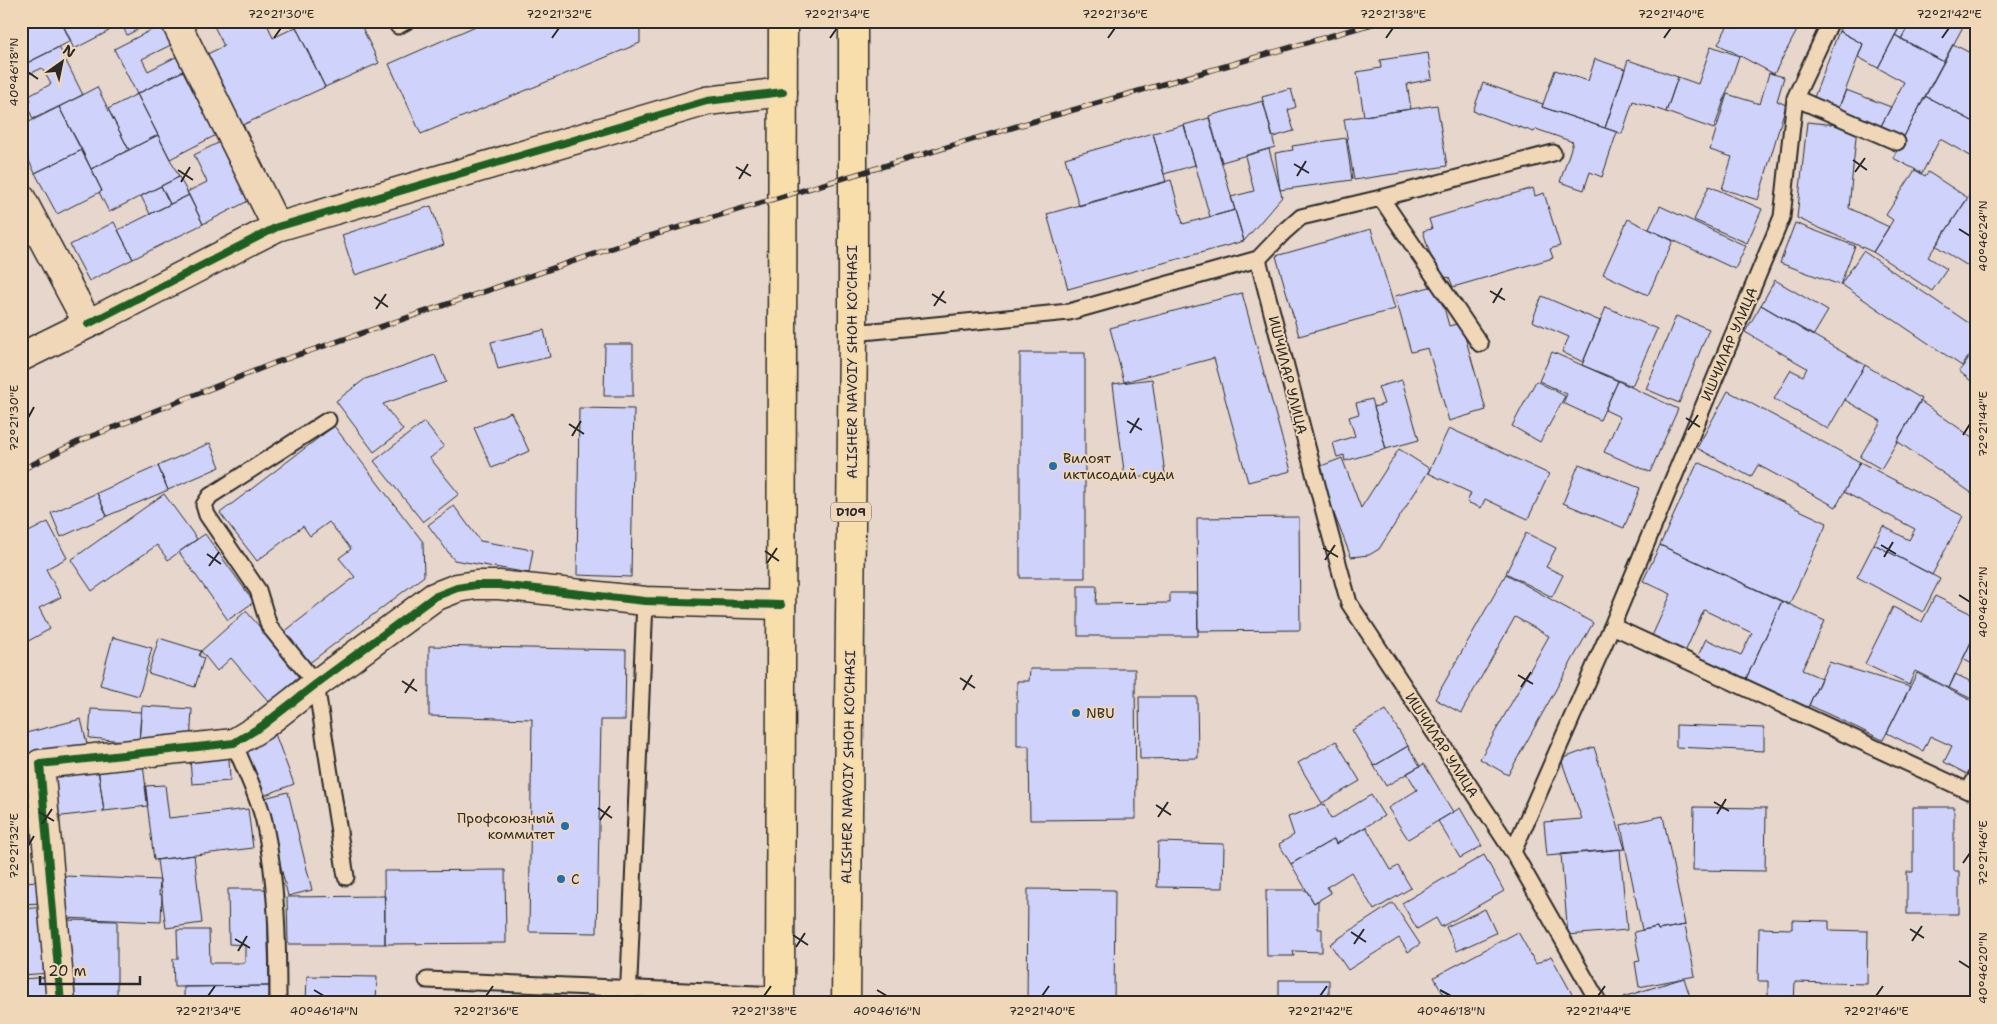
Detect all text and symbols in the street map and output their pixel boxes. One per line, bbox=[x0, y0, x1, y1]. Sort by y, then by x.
text: 72°21'30"E bbox=[248, 6, 314, 22]
text: 72°21'32"E bbox=[526, 6, 592, 22]
text: 72°21'34"E bbox=[804, 6, 870, 22]
text: 72°21'36"E bbox=[1082, 6, 1148, 22]
text: 72°21'38"E bbox=[1360, 6, 1426, 22]
text: 72°21'40"E bbox=[1638, 6, 1704, 22]
text: 72°21'42"E bbox=[1916, 6, 1982, 22]
text: 40°46'18"N bbox=[6, 38, 22, 106]
north arrow bbox=[38, 38, 88, 88]
text: N bbox=[60, 41, 79, 62]
text: 40°46'24"N bbox=[1975, 200, 1991, 272]
street label: ALISHER NAVOIY SHOH KO'CHASI bbox=[843, 245, 861, 479]
street label: ИШЧИЛАР УЛИЦА bbox=[1697, 285, 1761, 403]
street label: ИШЧИЛАР УЛИЦА bbox=[1265, 314, 1311, 436]
text: 72°21'30"E bbox=[6, 385, 22, 451]
text: 72°21'44"E bbox=[1975, 391, 1991, 457]
place label: Вилоят иктисодий суди bbox=[1063, 449, 1174, 483]
marker: Вилоят иктисодий суди bbox=[1047, 460, 1059, 472]
road number: D109 bbox=[831, 502, 871, 522]
text: 40°46'22"N bbox=[1975, 566, 1991, 638]
street label: ALISHER NAVOIY SHOH KO'CHASI bbox=[837, 650, 859, 884]
street label: ИШЧИЛАР УЛИЦА bbox=[1401, 689, 1483, 801]
place label: NBU bbox=[1086, 704, 1115, 722]
marker: NBU bbox=[1070, 707, 1082, 719]
place label: Профсоюзный коммитет bbox=[457, 809, 556, 843]
text: 72°21'32"E bbox=[6, 813, 22, 879]
marker: Профсоюзный коммитет bbox=[559, 820, 571, 832]
text: 72°21'46"E bbox=[1975, 820, 1991, 886]
place label: С bbox=[571, 870, 580, 888]
marker: С bbox=[555, 873, 567, 885]
text: 40°46'20"N bbox=[1975, 932, 1991, 1004]
scale bar bbox=[40, 954, 140, 986]
text: 20 m bbox=[48, 961, 87, 981]
text: 72°21'34"E bbox=[175, 1003, 241, 1019]
text: 40°46'14"N bbox=[290, 1003, 358, 1019]
text: 72°21'36"E bbox=[453, 1003, 519, 1019]
text: 72°21'38"E bbox=[731, 1003, 797, 1019]
text: 40°46'16"N bbox=[853, 1003, 921, 1019]
text: 72°21'40"E bbox=[1009, 1003, 1075, 1019]
text: 72°21'42"E bbox=[1287, 1003, 1353, 1019]
text: 40°46'18"N bbox=[1417, 1003, 1485, 1019]
text: 72°21'44"E bbox=[1565, 1003, 1631, 1019]
text: 72°21'46"E bbox=[1843, 1003, 1909, 1019]

